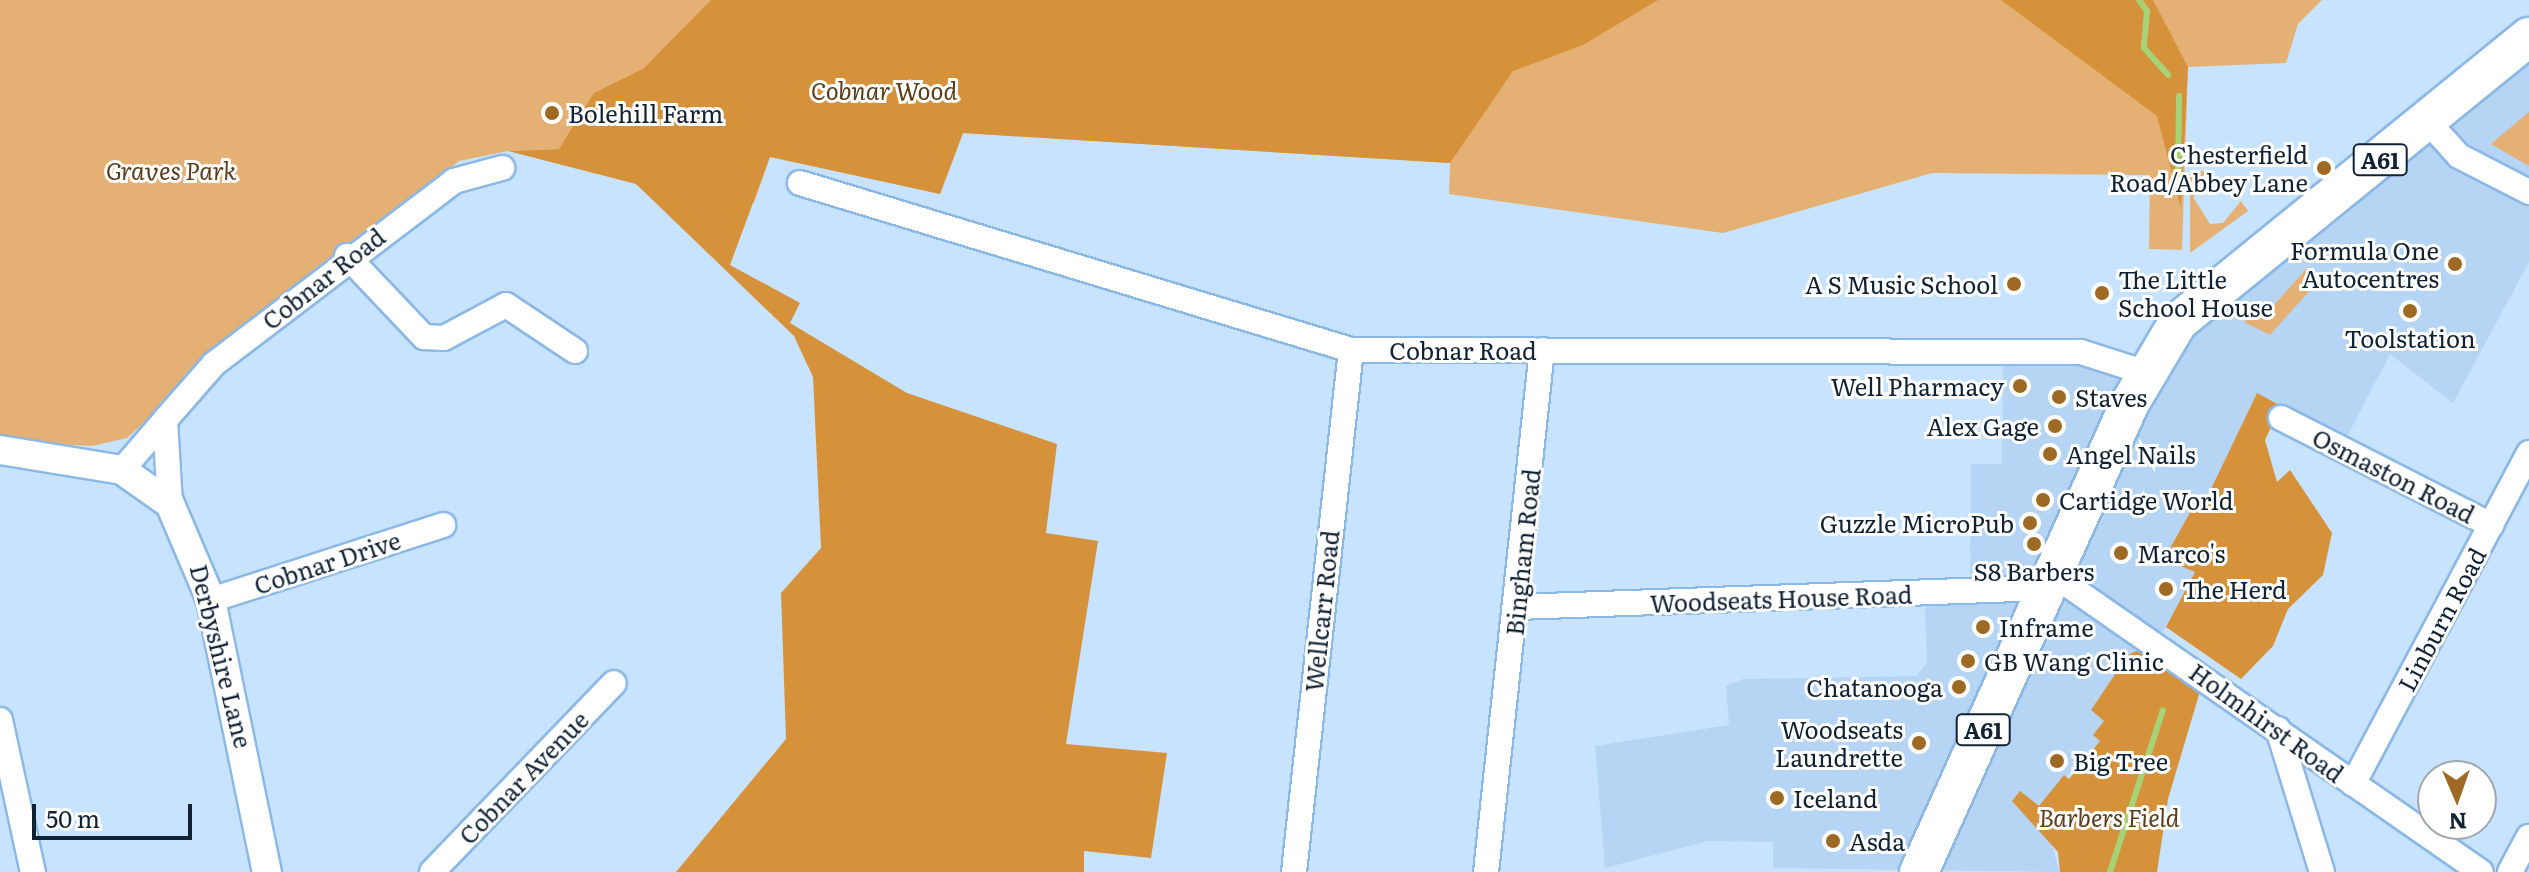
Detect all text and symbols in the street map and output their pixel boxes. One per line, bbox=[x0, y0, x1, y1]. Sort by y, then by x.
park label: Cobnar Wood bbox=[811, 76, 957, 104]
place label: Bolehill Farm bbox=[568, 99, 723, 127]
marker: Bolehill Farm bbox=[543, 104, 561, 122]
place label: Chesterfield Road/Abbey Lane bbox=[2109, 140, 2308, 196]
road number: A61 bbox=[2352, 142, 2408, 178]
park label: Graves Park bbox=[106, 156, 236, 184]
marker: Chesterfield Road/Abbey Lane bbox=[2315, 159, 2333, 177]
street label: Cobnar Road bbox=[256, 221, 390, 335]
place label: Formula One Autocentres bbox=[2290, 236, 2439, 292]
marker: Formula One Autocentres bbox=[2446, 255, 2464, 273]
place label: The Little School House bbox=[2118, 265, 2273, 321]
place label: A S Music School bbox=[1805, 270, 1998, 298]
marker: A S Music School bbox=[2005, 275, 2023, 293]
marker: The Little School House bbox=[2093, 284, 2111, 302]
marker: Toolstation bbox=[2401, 302, 2419, 320]
place label: Toolstation bbox=[2344, 324, 2476, 352]
street label: Cobnar Road bbox=[1389, 336, 1537, 364]
place label: Well Pharmacy bbox=[1831, 372, 2004, 400]
marker: Well Pharmacy bbox=[2011, 377, 2029, 395]
place label: Staves bbox=[2075, 383, 2147, 411]
marker: Staves bbox=[2050, 388, 2068, 406]
place label: Alex Gage bbox=[1926, 412, 2039, 440]
marker: Alex Gage bbox=[2046, 417, 2064, 435]
street label: Osmaston Road bbox=[2308, 422, 2480, 528]
place label: Angel Nails bbox=[2066, 440, 2196, 468]
marker: Angel Nails bbox=[2041, 445, 2059, 463]
street label: Bingham Road bbox=[1499, 467, 1545, 637]
place label: Cartidge World bbox=[2059, 486, 2233, 514]
marker: Cartidge World bbox=[2034, 491, 2052, 509]
place label: Guzzle MicroPub bbox=[1820, 509, 2014, 537]
marker: Guzzle MicroPub bbox=[2021, 514, 2039, 532]
street label: Cobnar Drive bbox=[250, 525, 404, 599]
street label: Wellcarr Road bbox=[1298, 529, 1344, 693]
marker: S8 Barbers bbox=[2025, 535, 2043, 553]
place label: Marco's bbox=[2137, 539, 2225, 567]
street label: Linburn Road bbox=[2391, 542, 2491, 696]
marker: Marco's bbox=[2112, 544, 2130, 562]
place label: S8 Barbers bbox=[1974, 557, 2094, 585]
street label: Derbyshire Lane bbox=[185, 561, 259, 751]
place label: The Herd bbox=[2182, 575, 2287, 603]
street label: Woodseats House Road bbox=[1649, 579, 1913, 617]
marker: The Herd bbox=[2157, 580, 2175, 598]
place label: Inframe bbox=[1999, 613, 2094, 641]
marker: Inframe bbox=[1974, 618, 1992, 636]
place label: GB Wang Clinic bbox=[1984, 647, 2164, 675]
marker: GB Wang Clinic bbox=[1959, 652, 1977, 670]
street label: Holmhirst Road bbox=[2184, 656, 2350, 788]
place label: Chatanooga bbox=[1806, 673, 1943, 701]
marker: Chatanooga bbox=[1950, 678, 1968, 696]
street label: Cobnar Avenue bbox=[452, 705, 594, 849]
road number: A61 bbox=[1955, 712, 2011, 748]
place label: Woodseats Laundrette bbox=[1775, 715, 1903, 771]
marker: Woodseats Laundrette bbox=[1910, 734, 1928, 752]
place label: Big Tree bbox=[2073, 747, 2168, 775]
marker: Big Tree bbox=[2048, 752, 2066, 770]
north arrow bbox=[2417, 760, 2497, 840]
place label: Iceland bbox=[1793, 784, 1878, 812]
scale bar bbox=[36, 788, 196, 838]
marker: Iceland bbox=[1768, 789, 1786, 807]
text: 50 m bbox=[46, 800, 100, 835]
park label: Barbers Field bbox=[2038, 803, 2180, 831]
text: N bbox=[2448, 806, 2468, 839]
place label: Asda bbox=[1849, 827, 1905, 855]
marker: Asda bbox=[1824, 832, 1842, 850]

